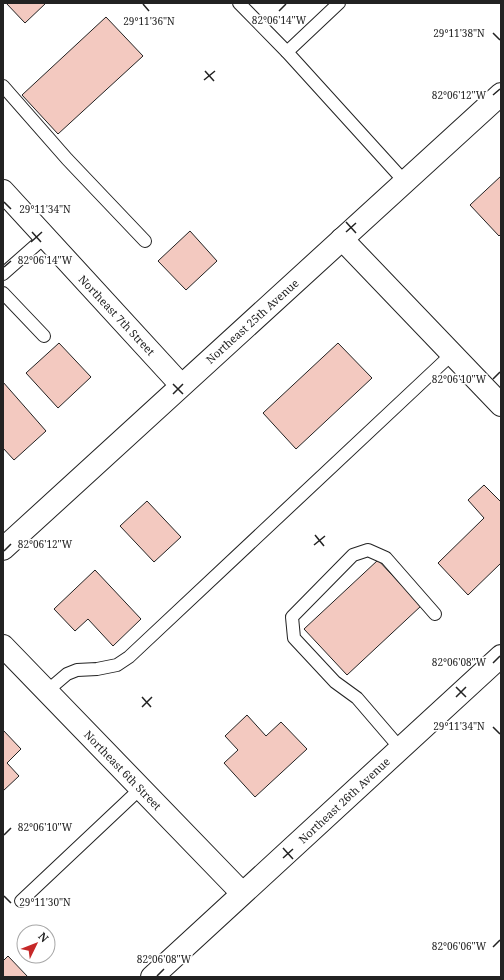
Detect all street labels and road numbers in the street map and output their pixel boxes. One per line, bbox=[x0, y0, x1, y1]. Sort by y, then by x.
street label: Northeast 7th Street bbox=[76, 271, 158, 359]
street label: Northeast 25th Avenue bbox=[202, 275, 302, 367]
street label: Northeast 6th Street bbox=[81, 727, 165, 813]
street label: Northeast 26th Avenue bbox=[295, 754, 393, 846]

